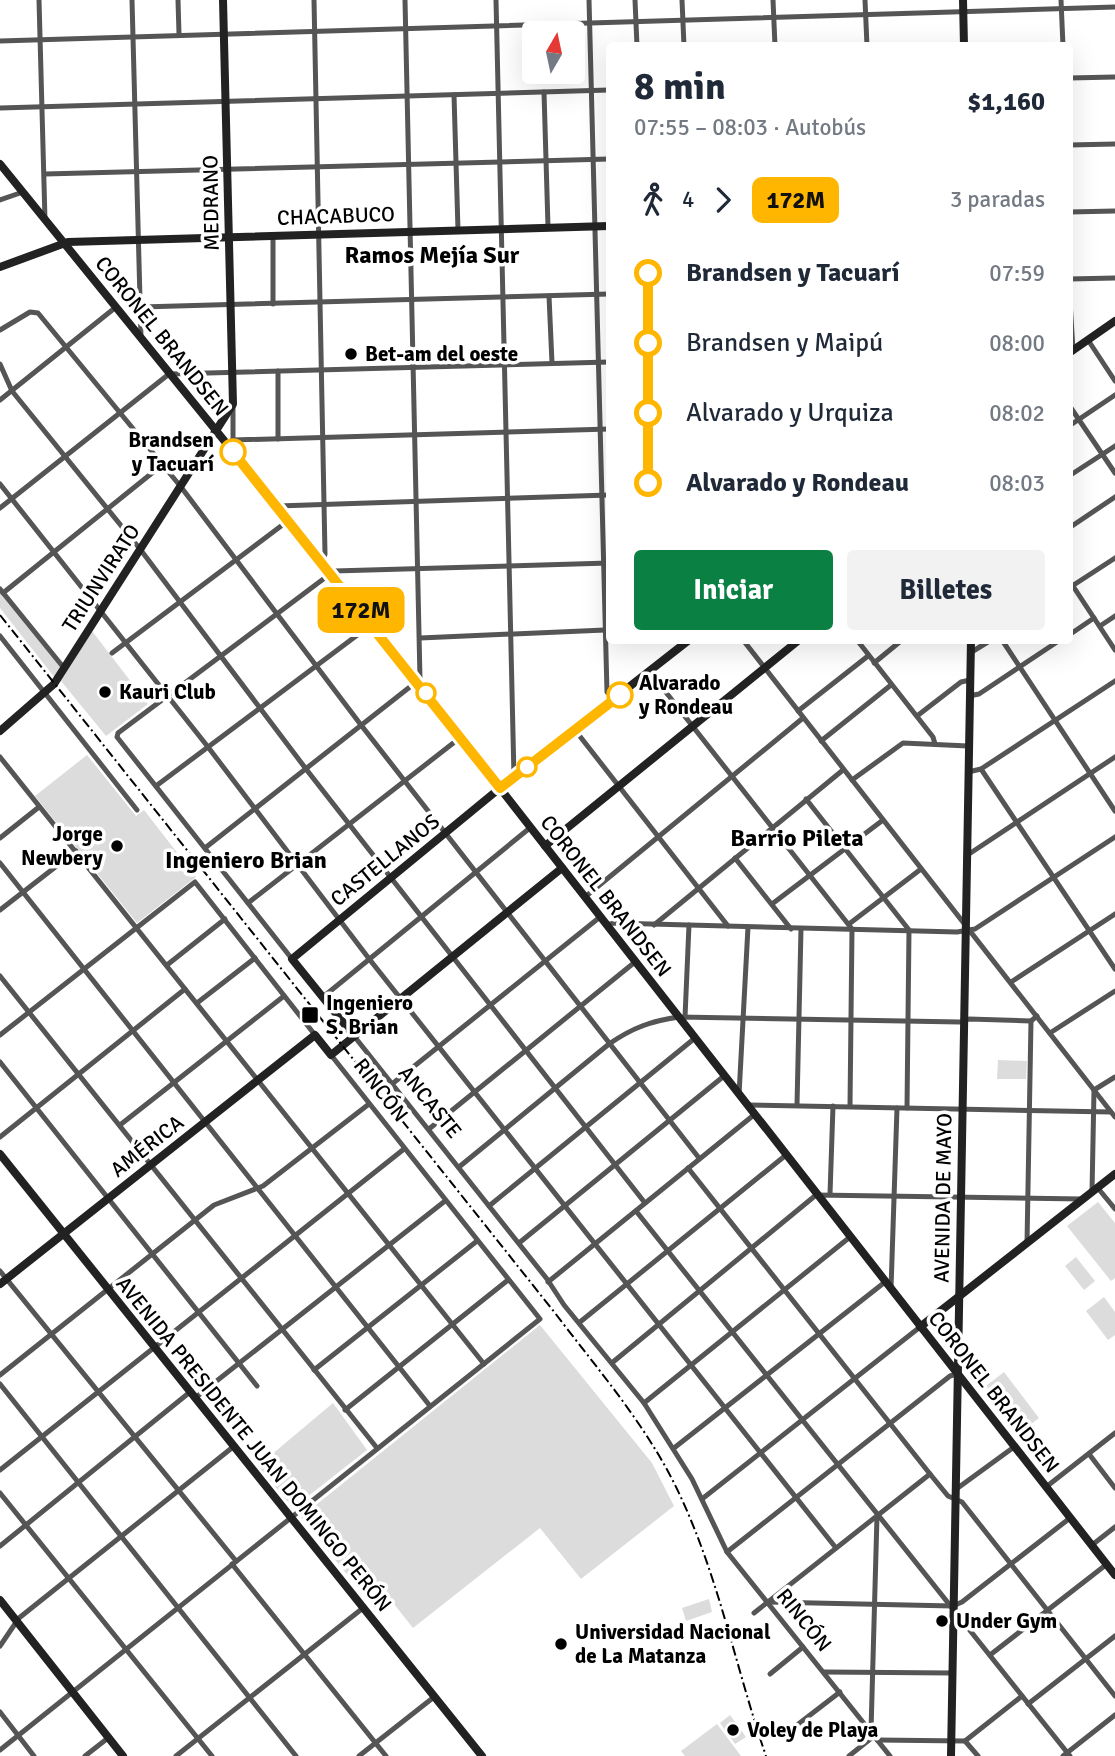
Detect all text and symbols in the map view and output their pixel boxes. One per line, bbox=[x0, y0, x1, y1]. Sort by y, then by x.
north arrow bbox=[522, 21, 584, 84]
map controls bbox=[522, 21, 585, 84]
text: 8 min bbox=[634, 63, 726, 110]
text: $1,160 bbox=[967, 86, 1045, 118]
text: 07:55 – 08:03 · Autobús bbox=[634, 113, 866, 142]
street label: MEDRANO bbox=[197, 155, 225, 251]
icon: walk bbox=[634, 181, 672, 219]
icon: forward bbox=[704, 181, 742, 219]
text: 4 bbox=[682, 185, 694, 214]
text: 172M bbox=[766, 185, 825, 215]
text: 3 paradas bbox=[950, 185, 1045, 214]
street label: CHACABUCO bbox=[277, 201, 395, 231]
district label: Ramos Mejía Sur bbox=[345, 240, 520, 270]
street label: CORONEL BRANDSEN bbox=[90, 251, 234, 421]
text: Brandsen y Tacuarí bbox=[686, 257, 900, 289]
text: 07:59 bbox=[989, 259, 1045, 288]
text: Brandsen y Maipú bbox=[686, 327, 883, 359]
text: 08:00 bbox=[989, 329, 1045, 358]
place label: Bet-am del oeste bbox=[365, 341, 518, 367]
marker: Bet-am del oeste bbox=[343, 346, 359, 362]
text: Alvarado y Urquiza bbox=[686, 397, 894, 429]
text: 08:02 bbox=[989, 399, 1045, 428]
place label: Brandsen y Tacuarí bbox=[128, 427, 215, 477]
marker: Brandsen y Tacuarí bbox=[220, 439, 246, 465]
text: Alvarado y Rondeau bbox=[686, 467, 909, 499]
text: 08:03 bbox=[989, 469, 1045, 498]
street label: TRIUNVIRATO bbox=[56, 519, 146, 637]
button: Iniciar bbox=[634, 550, 833, 630]
button: Billetes bbox=[847, 550, 1045, 630]
line badge: 172M bbox=[312, 587, 410, 633]
text: 172M bbox=[332, 595, 390, 625]
place label: Alvarado y Rondeau bbox=[638, 670, 733, 720]
place label: Kauri Club bbox=[119, 679, 216, 705]
marker: Alvarado y Rondeau bbox=[607, 682, 633, 708]
unlabelled marker bbox=[416, 683, 436, 703]
marker: Kauri Club bbox=[97, 684, 113, 700]
unlabelled marker bbox=[517, 757, 537, 777]
street label: CASTELLANOS bbox=[325, 808, 445, 912]
street label: CORONEL BRANDSEN bbox=[535, 810, 677, 982]
place label: Jorge Newbery bbox=[21, 821, 104, 871]
district label: Barrio Pileta bbox=[730, 823, 864, 853]
marker: Jorge Newbery bbox=[109, 838, 125, 854]
district label: Ingeniero Brian bbox=[165, 845, 327, 875]
place label: Ingeniero S. Brian bbox=[326, 990, 413, 1040]
marker: Ingeniero S. Brian bbox=[300, 1005, 320, 1025]
street label: RINCÓN bbox=[348, 1053, 414, 1127]
street label: ANCASTE bbox=[393, 1060, 467, 1144]
street label: AMÉRICA bbox=[105, 1109, 189, 1183]
street label: AVENIDA DE MAYO bbox=[929, 1113, 957, 1283]
street label: AVENIDA PRESIDENTE JUAN DOMINGO PERÓN bbox=[111, 1271, 397, 1617]
street label: CORONEL BRANDSEN bbox=[923, 1306, 1065, 1478]
street label: RINCÓN bbox=[771, 1583, 837, 1657]
place label: Under Gym bbox=[956, 1608, 1057, 1634]
marker: Under Gym bbox=[934, 1613, 950, 1629]
place label: Universidad Nacional de La Matanza bbox=[575, 1619, 771, 1669]
marker: Universidad Nacional de La Matanza bbox=[553, 1636, 569, 1652]
place label: Voley de Playa bbox=[747, 1717, 878, 1743]
marker: Voley de Playa bbox=[725, 1722, 741, 1738]

